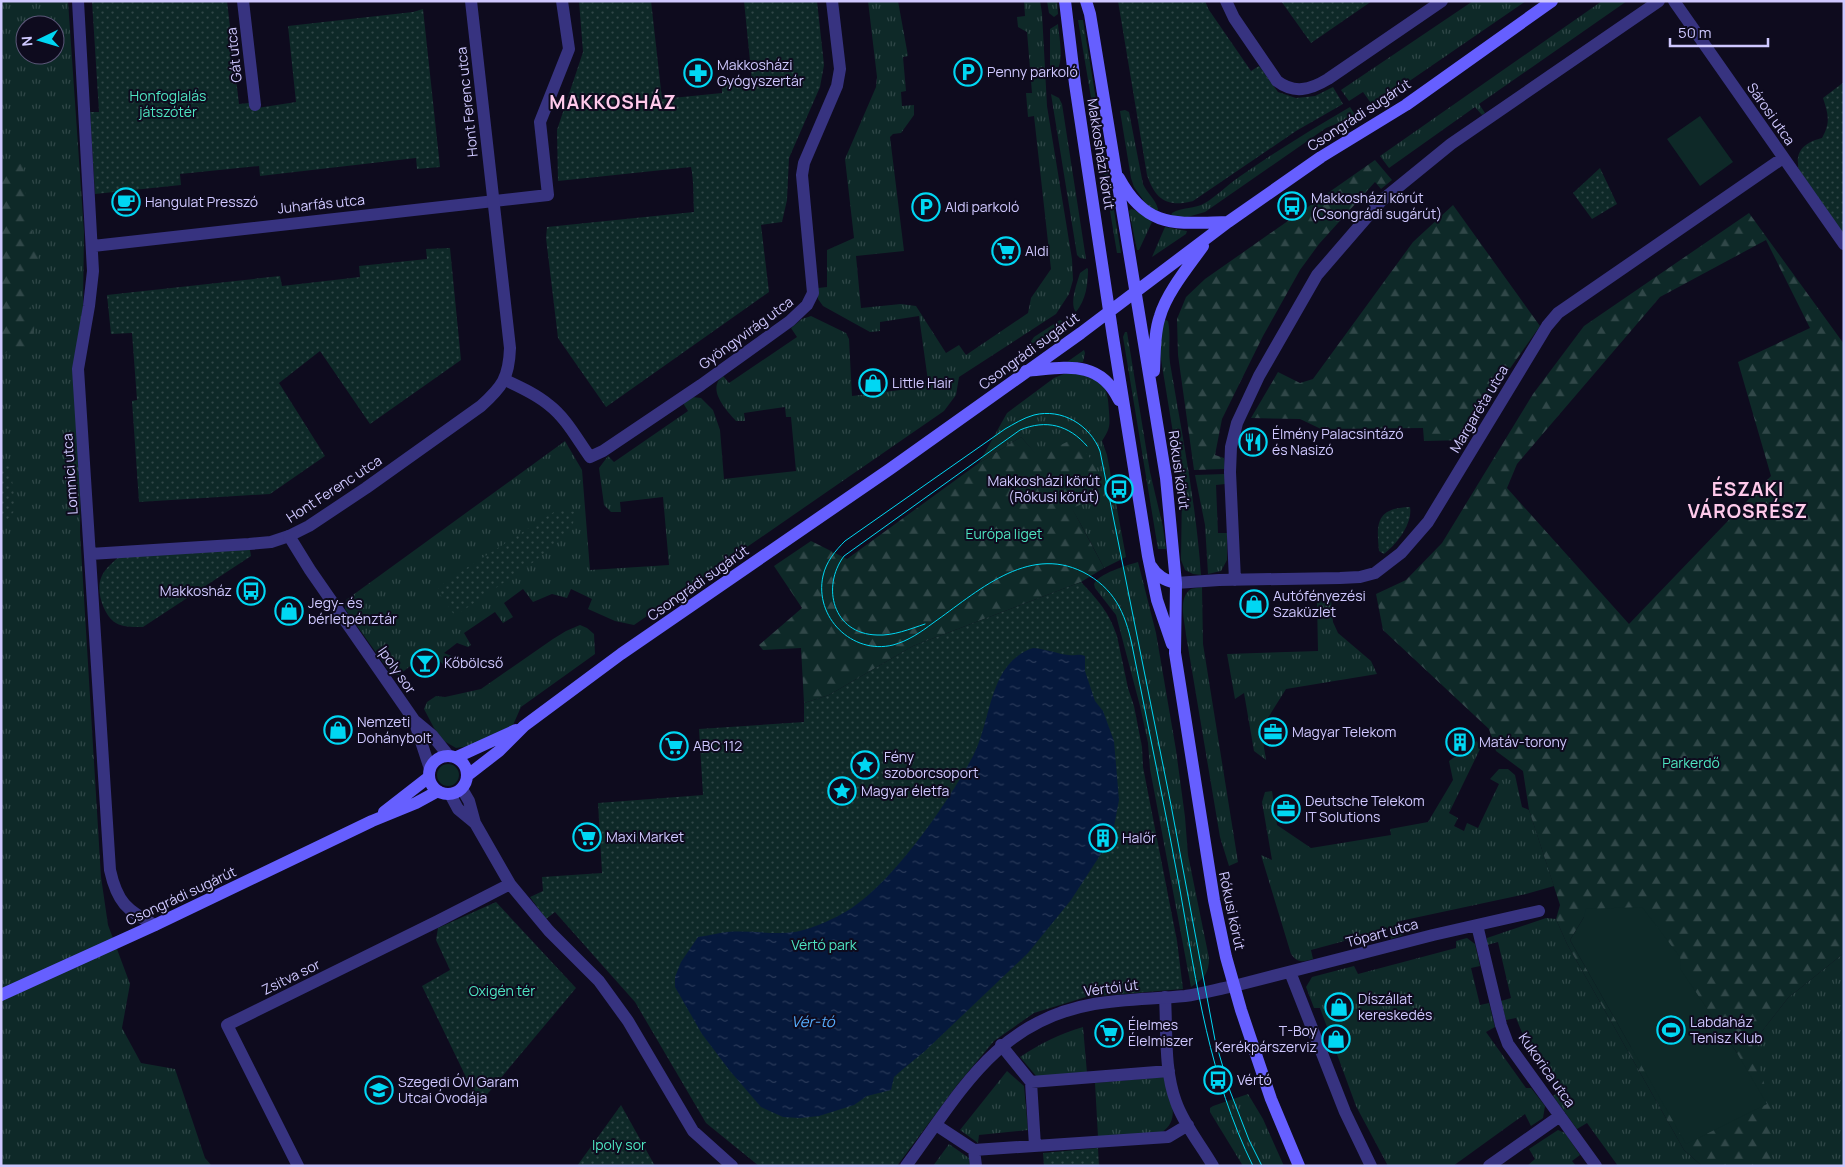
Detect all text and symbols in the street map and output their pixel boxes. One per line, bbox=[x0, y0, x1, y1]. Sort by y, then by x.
north arrow bbox=[15, 15, 65, 65]
scale bar bbox=[1670, 15, 1768, 47]
text: 50 m bbox=[1678, 22, 1712, 43]
street label: Gát utca bbox=[221, 27, 246, 83]
text: N bbox=[17, 35, 36, 47]
street label: Hont Ferenc utca bbox=[451, 46, 482, 158]
place label: Makkosházi Gyógyszertár bbox=[717, 55, 804, 90]
parking icon: Penny parkoló bbox=[953, 57, 983, 87]
pharmacy icon: Makkosházi Gyógyszertár bbox=[683, 58, 713, 88]
place label: Penny parkoló bbox=[987, 62, 1078, 81]
street label: Csongrádi sugárút bbox=[1303, 74, 1414, 155]
street label: Sárosi utca bbox=[1743, 79, 1800, 149]
park label: Honfoglalás játszótér bbox=[130, 86, 206, 121]
district label: MAKKOSHÁZ bbox=[549, 89, 677, 115]
street label: Makkosházi körút bbox=[1083, 97, 1120, 211]
cafe icon: Hangulat Presszó bbox=[111, 187, 141, 217]
place label: Makkosházi körút (Csongrádi sugárút) bbox=[1311, 188, 1442, 223]
street label: Juharfás utca bbox=[276, 189, 366, 218]
bus stop icon: Makkosházi körút (Csongrádi sugárút) bbox=[1277, 191, 1307, 221]
place label: Hangulat Presszó bbox=[145, 192, 258, 211]
parking icon: Aldi parkoló bbox=[911, 192, 941, 222]
place label: Aldi parkoló bbox=[945, 197, 1019, 216]
supermarket icon: Aldi bbox=[991, 236, 1021, 266]
place label: Aldi bbox=[1025, 241, 1049, 260]
street label: Gyöngyvirág utca bbox=[695, 292, 797, 373]
street label: Csongrádi sugárút bbox=[975, 307, 1083, 394]
street label: Margaréta utca bbox=[1445, 361, 1512, 456]
shop icon: Little Hair bbox=[858, 368, 888, 398]
place label: Little Hair bbox=[892, 373, 953, 392]
place label: Élmény Palacsintázó és Nasizó bbox=[1272, 424, 1403, 459]
restaurant icon: Élmény Palacsintázó és Nasizó bbox=[1238, 427, 1268, 457]
street label: Rókusi körút bbox=[1165, 429, 1195, 511]
street label: Lomnici utca bbox=[57, 433, 82, 515]
street label: Hont Ferenc utca bbox=[282, 451, 385, 527]
place label: Makkosházi körút (Rókusi körút) bbox=[988, 471, 1100, 506]
bus stop icon: Makkosházi körút (Rókusi körút) bbox=[1104, 474, 1134, 504]
district label: ÉSZAKI VÁROSRÉSZ bbox=[1688, 476, 1808, 524]
park label: Európa liget bbox=[966, 524, 1043, 543]
street label: Csongrádi sugárút bbox=[643, 540, 753, 625]
bus stop icon: Makkosház bbox=[236, 576, 266, 606]
place label: Makkosház bbox=[160, 581, 232, 600]
place label: Autófényezési Szaküzlet bbox=[1273, 586, 1366, 621]
shop icon: Autófényezési Szaküzlet bbox=[1239, 589, 1269, 619]
place label: Jegy- és bérletpénztár bbox=[308, 593, 397, 628]
shop icon: Jegy- és bérletpénztár bbox=[274, 596, 304, 626]
street label: Ipoly sor bbox=[374, 642, 421, 697]
bar icon: Kőbölcső bbox=[410, 648, 440, 678]
place label: Kőbölcső bbox=[444, 653, 503, 672]
place label: Nemzeti Dohánybolt bbox=[357, 712, 432, 747]
shop icon: Nemzeti Dohánybolt bbox=[323, 715, 353, 745]
office icon: Magyar Telekom bbox=[1258, 717, 1288, 747]
place label: Magyar Telekom bbox=[1292, 722, 1397, 741]
building icon: Matáv-torony bbox=[1445, 727, 1475, 757]
supermarket icon: ABC 112 bbox=[659, 731, 689, 761]
place label: Matáv-torony bbox=[1479, 732, 1567, 751]
place label: ABC 112 bbox=[693, 736, 742, 755]
place label: Fény szoborcsoport bbox=[884, 747, 979, 782]
place icon: Fény szoborcsoport bbox=[850, 750, 880, 780]
park label: Parkerdő bbox=[1662, 753, 1720, 772]
place icon: Magyar életfa bbox=[827, 776, 857, 806]
place label: Magyar életfa bbox=[861, 781, 949, 800]
place label: Deutsche Telekom IT Solutions bbox=[1305, 791, 1425, 826]
office icon: Deutsche Telekom IT Solutions bbox=[1271, 794, 1301, 824]
supermarket icon: Maxi Market bbox=[572, 822, 602, 852]
building icon: Halőr bbox=[1088, 823, 1118, 853]
place label: Maxi Market bbox=[606, 827, 685, 846]
place label: Halőr bbox=[1122, 828, 1156, 847]
street label: Csongrádi sugárút bbox=[122, 861, 239, 929]
street label: Rókusi körút bbox=[1215, 870, 1250, 952]
street label: Tópart utca bbox=[1344, 914, 1420, 951]
park label: Vértó park bbox=[791, 935, 858, 954]
street label: Zsitva sor bbox=[258, 954, 323, 999]
street label: Vértói út bbox=[1083, 975, 1140, 1000]
park label: Oxigén tér bbox=[469, 981, 535, 1000]
place label: Díszállat kereskedés bbox=[1358, 989, 1432, 1024]
shop icon: Díszállat kereskedés bbox=[1324, 992, 1354, 1022]
water label: Vér-tó bbox=[791, 1011, 836, 1032]
place label: Labdaház Tenisz Klub bbox=[1690, 1012, 1763, 1047]
place label: Élelmes Élelmiszer bbox=[1128, 1015, 1193, 1050]
sports icon: Labdaház Tenisz Klub bbox=[1656, 1015, 1686, 1045]
supermarket icon: Élelmes Élelmiszer bbox=[1094, 1018, 1124, 1048]
place label: T-Boy Kerékpárszerviz bbox=[1215, 1021, 1318, 1056]
shop icon: T-Boy Kerékpárszerviz bbox=[1321, 1024, 1351, 1054]
street label: Kukorica utca bbox=[1515, 1029, 1580, 1111]
bus stop icon: Vértó bbox=[1203, 1065, 1233, 1095]
place label: Vértó bbox=[1237, 1070, 1272, 1089]
place label: Szegedi ÓVI Garam Utcai Óvodája bbox=[398, 1072, 519, 1107]
school or university icon: Szegedi ÓVI Garam Utcai Óvodája bbox=[364, 1075, 394, 1105]
park label: Ipoly sor bbox=[592, 1135, 646, 1154]

